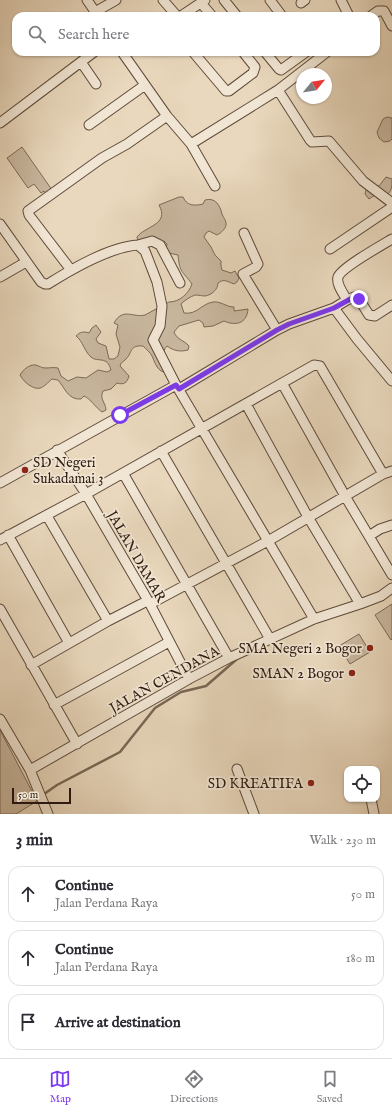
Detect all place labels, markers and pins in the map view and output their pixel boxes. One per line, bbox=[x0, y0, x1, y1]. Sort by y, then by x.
place label: SD Negeri Sukadamai 3 bbox=[33, 454, 103, 488]
marker: SD Negeri Sukadamai 3 bbox=[20, 465, 30, 475]
place label: SMA Negeri 2 Bogor bbox=[238, 640, 362, 658]
marker: SMA Negeri 2 Bogor bbox=[365, 643, 375, 653]
place label: SMAN 2 Bogor bbox=[252, 665, 344, 683]
marker: SMAN 2 Bogor bbox=[347, 668, 357, 678]
place label: SD KREATIFA bbox=[208, 775, 304, 793]
marker: SD KREATIFA bbox=[306, 778, 316, 788]

